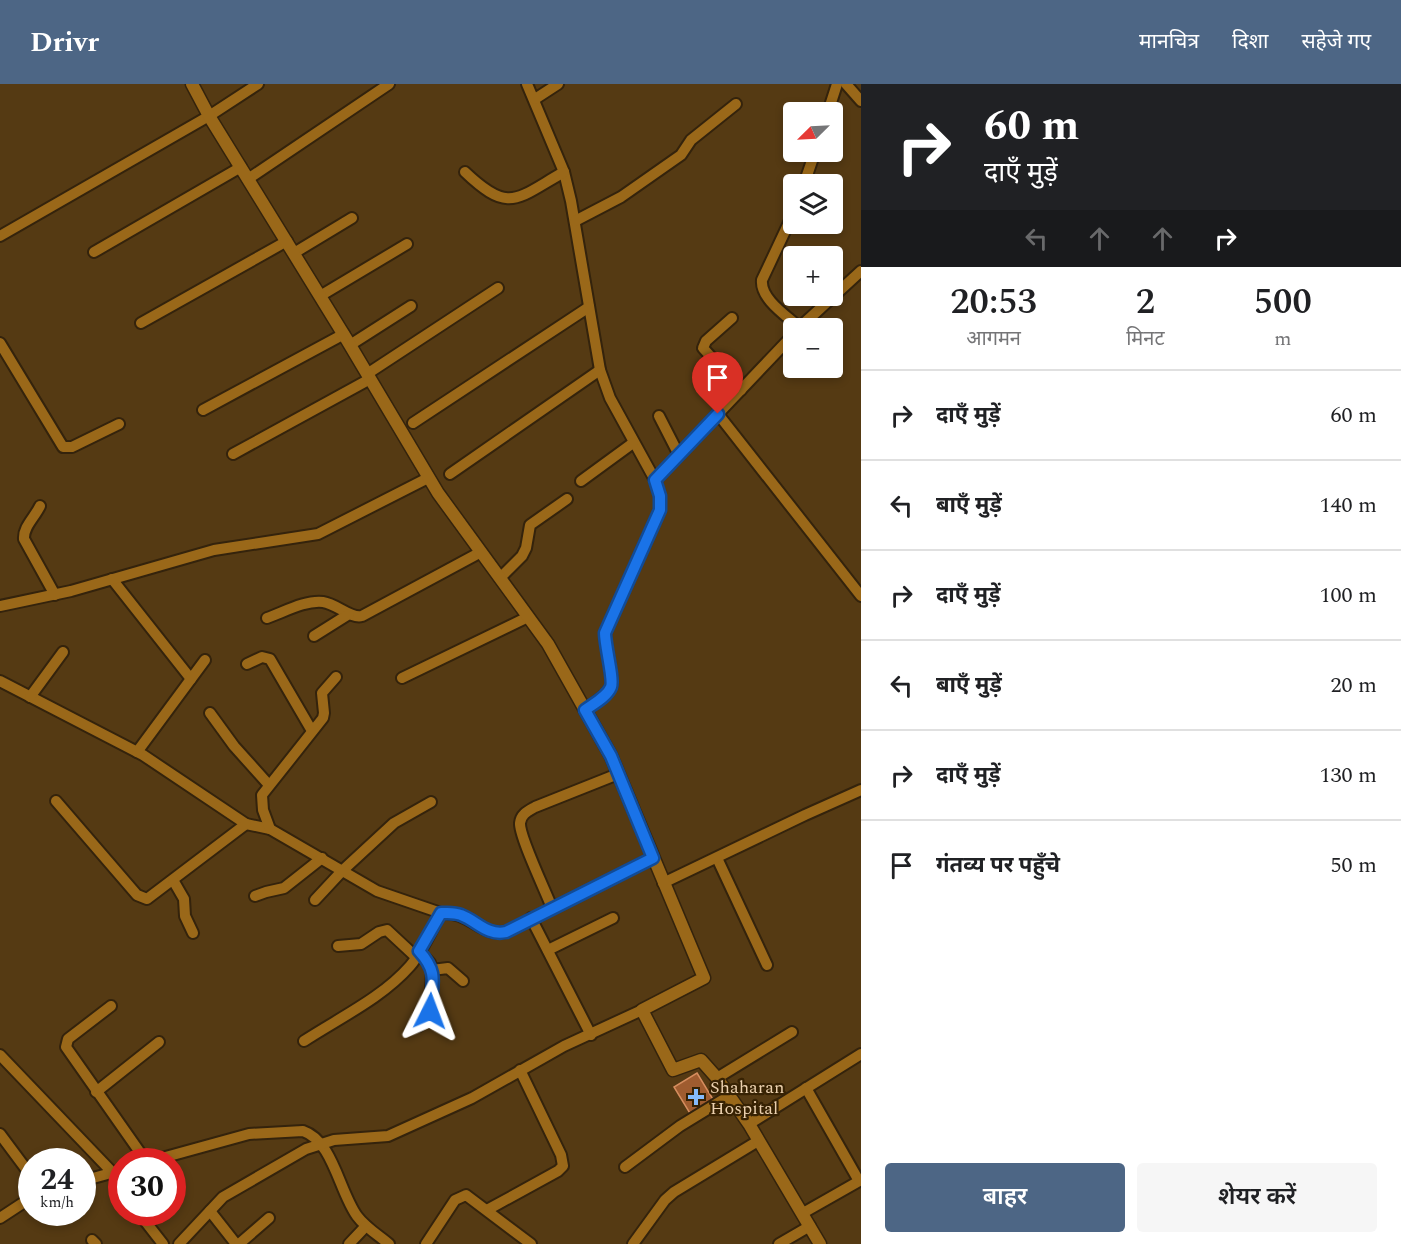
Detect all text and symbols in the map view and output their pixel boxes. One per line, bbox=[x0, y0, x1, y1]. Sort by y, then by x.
text: Drivr bbox=[30, 21, 99, 64]
text: मानचित्र bbox=[1139, 26, 1199, 58]
text: दिशा bbox=[1232, 26, 1268, 58]
text: सहेजे गए bbox=[1301, 26, 1371, 58]
text: 60 m bbox=[984, 95, 1079, 158]
north arrow bbox=[783, 102, 843, 162]
map controls bbox=[783, 102, 843, 378]
icon: right bbox=[885, 108, 963, 186]
text: दाएँ मुड़ें bbox=[984, 152, 1058, 194]
button: layers bbox=[783, 174, 843, 234]
icon: left bbox=[1020, 222, 1053, 255]
icon: ahead bbox=[1083, 222, 1116, 255]
icon: ahead bbox=[1146, 222, 1179, 255]
icon: right bbox=[1209, 222, 1242, 255]
button: + bbox=[783, 246, 843, 306]
text: 20:53 bbox=[950, 275, 1037, 330]
text: 2 bbox=[1136, 275, 1155, 330]
text: 500 bbox=[1254, 275, 1312, 330]
button: − bbox=[783, 318, 843, 378]
text: आगमन bbox=[966, 324, 1021, 354]
text: मिनट bbox=[1126, 324, 1165, 354]
text: m bbox=[1274, 324, 1291, 354]
pin bbox=[692, 352, 743, 414]
icon: arrive bbox=[701, 361, 734, 394]
icon: right bbox=[885, 399, 918, 432]
text: दाएँ मुड़ें bbox=[936, 399, 1001, 432]
text: 60 m bbox=[1331, 399, 1377, 432]
icon: left bbox=[885, 489, 918, 522]
text: बाएँ मुड़ें bbox=[936, 489, 1002, 522]
text: 140 m bbox=[1320, 489, 1377, 522]
icon: right bbox=[885, 579, 918, 612]
text: दाएँ मुड़ें bbox=[936, 579, 1001, 612]
text: 100 m bbox=[1320, 579, 1377, 612]
icon: left bbox=[885, 669, 918, 702]
text: बाएँ मुड़ें bbox=[936, 669, 1002, 702]
text: 20 m bbox=[1331, 669, 1377, 702]
icon: right bbox=[885, 759, 918, 792]
text: दाएँ मुड़ें bbox=[936, 759, 1001, 792]
text: 130 m bbox=[1320, 759, 1377, 792]
icon: arrive bbox=[885, 849, 918, 882]
text: गंतव्य पर पहुँचे bbox=[936, 849, 1060, 882]
text: 50 m bbox=[1331, 849, 1377, 882]
position arrow bbox=[398, 979, 462, 1043]
place label: Shaharan Hospital bbox=[710, 1074, 784, 1122]
marker: Shaharan Hospital bbox=[687, 1088, 705, 1106]
speed limit sign: 30 bbox=[108, 1148, 186, 1226]
text: 24 bbox=[40, 1157, 74, 1203]
button: बाहर bbox=[885, 1163, 1125, 1232]
button: शेयर करें bbox=[1137, 1163, 1377, 1232]
text: km/h bbox=[40, 1191, 74, 1214]

